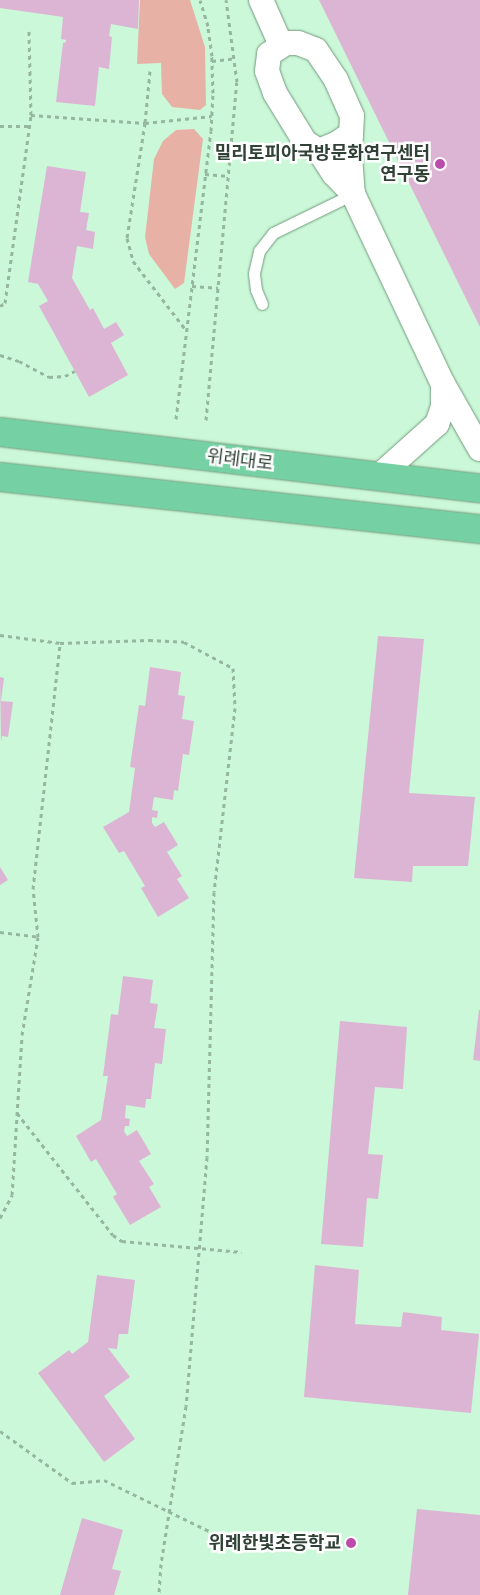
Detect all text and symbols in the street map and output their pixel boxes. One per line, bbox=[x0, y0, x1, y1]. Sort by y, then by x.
place label: 밀리토피아국방문화연구센터 연구동 bbox=[215, 143, 430, 186]
marker: 밀리토피아국방문화연구센터 연구동 bbox=[434, 158, 446, 170]
street label: 위례대로 bbox=[206, 445, 274, 475]
place label: 위례한빛초등학교 bbox=[209, 1532, 341, 1554]
marker: 위례한빛초등학교 bbox=[345, 1537, 357, 1549]

